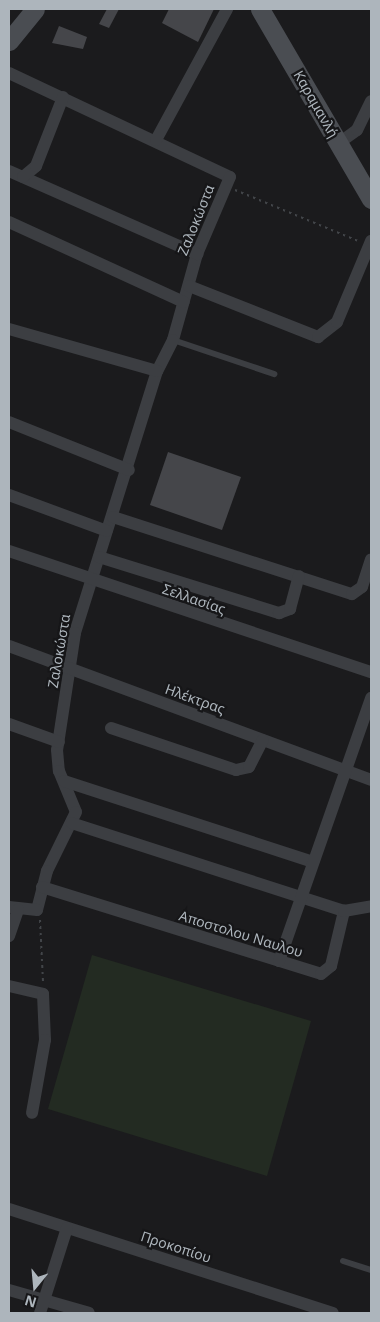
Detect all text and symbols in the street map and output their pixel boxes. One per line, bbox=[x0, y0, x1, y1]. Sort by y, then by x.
street label: Καραμανλή bbox=[290, 67, 342, 141]
street label: Ζαλοκώστα bbox=[174, 182, 218, 258]
street label: Σελλασίας bbox=[160, 580, 228, 618]
street label: Ζαλοκώστα bbox=[44, 613, 74, 689]
street label: Ηλέκτρας bbox=[163, 680, 227, 718]
street label: Αποστολου Ναυλου bbox=[177, 907, 305, 961]
street label: Προκοπίου bbox=[139, 1228, 213, 1266]
north arrow bbox=[10, 1262, 60, 1312]
text: N bbox=[22, 1291, 39, 1313]

